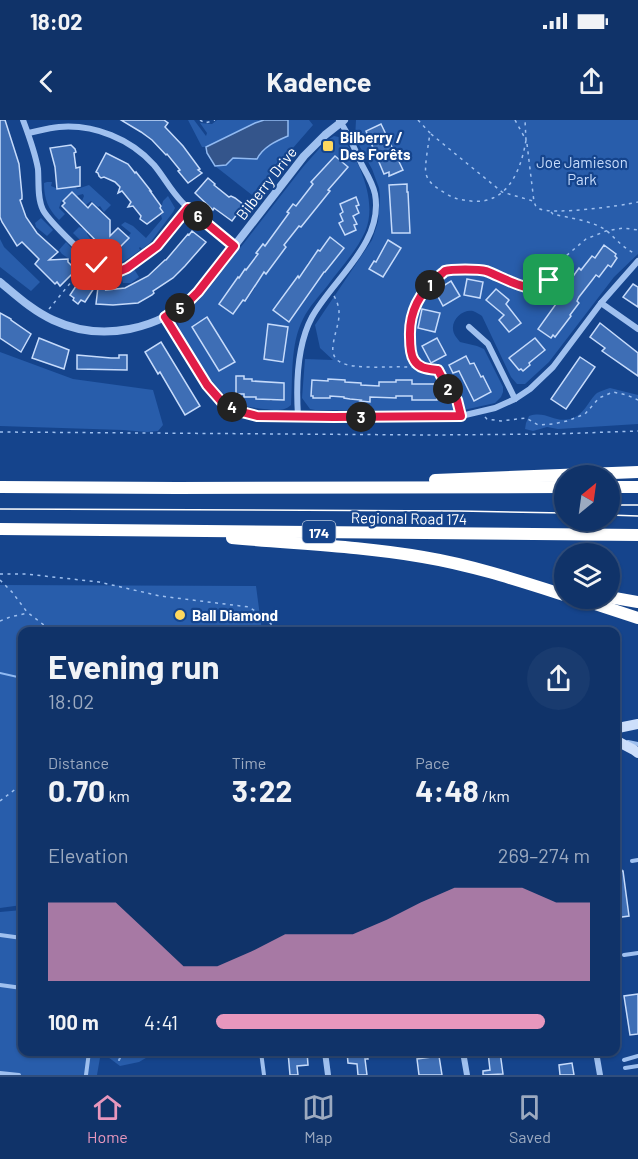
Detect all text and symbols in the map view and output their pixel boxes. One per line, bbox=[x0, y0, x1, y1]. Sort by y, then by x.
text: 18:02 bbox=[30, 8, 83, 34]
icon: back bbox=[30, 65, 63, 98]
text: Kadence bbox=[267, 65, 371, 97]
icon: share bbox=[575, 65, 608, 98]
place label: Bilberry / Des Forêts bbox=[340, 128, 411, 163]
marker: Bilberry / Des Forêts bbox=[321, 139, 335, 153]
street label: Bilberry Drive bbox=[232, 143, 300, 223]
park label: Joe Jamieson Park bbox=[536, 153, 628, 188]
pin: 6 bbox=[183, 201, 213, 231]
text: 6 bbox=[194, 206, 202, 225]
pin bbox=[71, 239, 122, 290]
icon: check bbox=[80, 248, 113, 281]
pin bbox=[523, 254, 574, 305]
icon: arrive bbox=[532, 263, 565, 296]
pin: 1 bbox=[415, 270, 445, 300]
text: 1 bbox=[427, 275, 433, 294]
pin: 5 bbox=[165, 293, 195, 323]
text: 5 bbox=[176, 298, 184, 317]
pin: 2 bbox=[433, 374, 463, 404]
text: 2 bbox=[444, 379, 452, 398]
pin: 4 bbox=[217, 392, 247, 422]
text: 4 bbox=[227, 397, 237, 416]
pin: 3 bbox=[346, 402, 376, 432]
text: 3 bbox=[357, 407, 365, 426]
north arrow bbox=[554, 465, 620, 531]
map controls bbox=[554, 465, 620, 609]
street label: Regional Road 174 bbox=[351, 508, 467, 528]
road number: 174 bbox=[302, 521, 336, 543]
button: layers bbox=[554, 543, 620, 609]
place label: Ball Diamond bbox=[192, 606, 278, 624]
marker: Ball Diamond bbox=[173, 608, 187, 622]
text: Evening run bbox=[48, 646, 220, 686]
button: share bbox=[527, 647, 590, 710]
text: 18:02 bbox=[48, 689, 94, 713]
text: Distance bbox=[48, 753, 109, 772]
text: Time bbox=[232, 753, 266, 772]
text: Pace bbox=[415, 753, 450, 772]
text: 0.70 bbox=[48, 772, 105, 808]
text: 3:22 bbox=[232, 772, 292, 808]
text: 4:48 bbox=[415, 772, 479, 808]
text: km bbox=[105, 786, 130, 805]
text: /km bbox=[479, 786, 510, 805]
text: Elevation bbox=[48, 843, 129, 867]
text: 269–274 m bbox=[498, 843, 590, 867]
text: 100 m bbox=[48, 1010, 99, 1034]
text: 4:41 bbox=[144, 1010, 178, 1034]
tab: Home bbox=[87, 1091, 128, 1146]
tab: Map bbox=[302, 1091, 335, 1146]
tab: Saved bbox=[509, 1091, 551, 1146]

